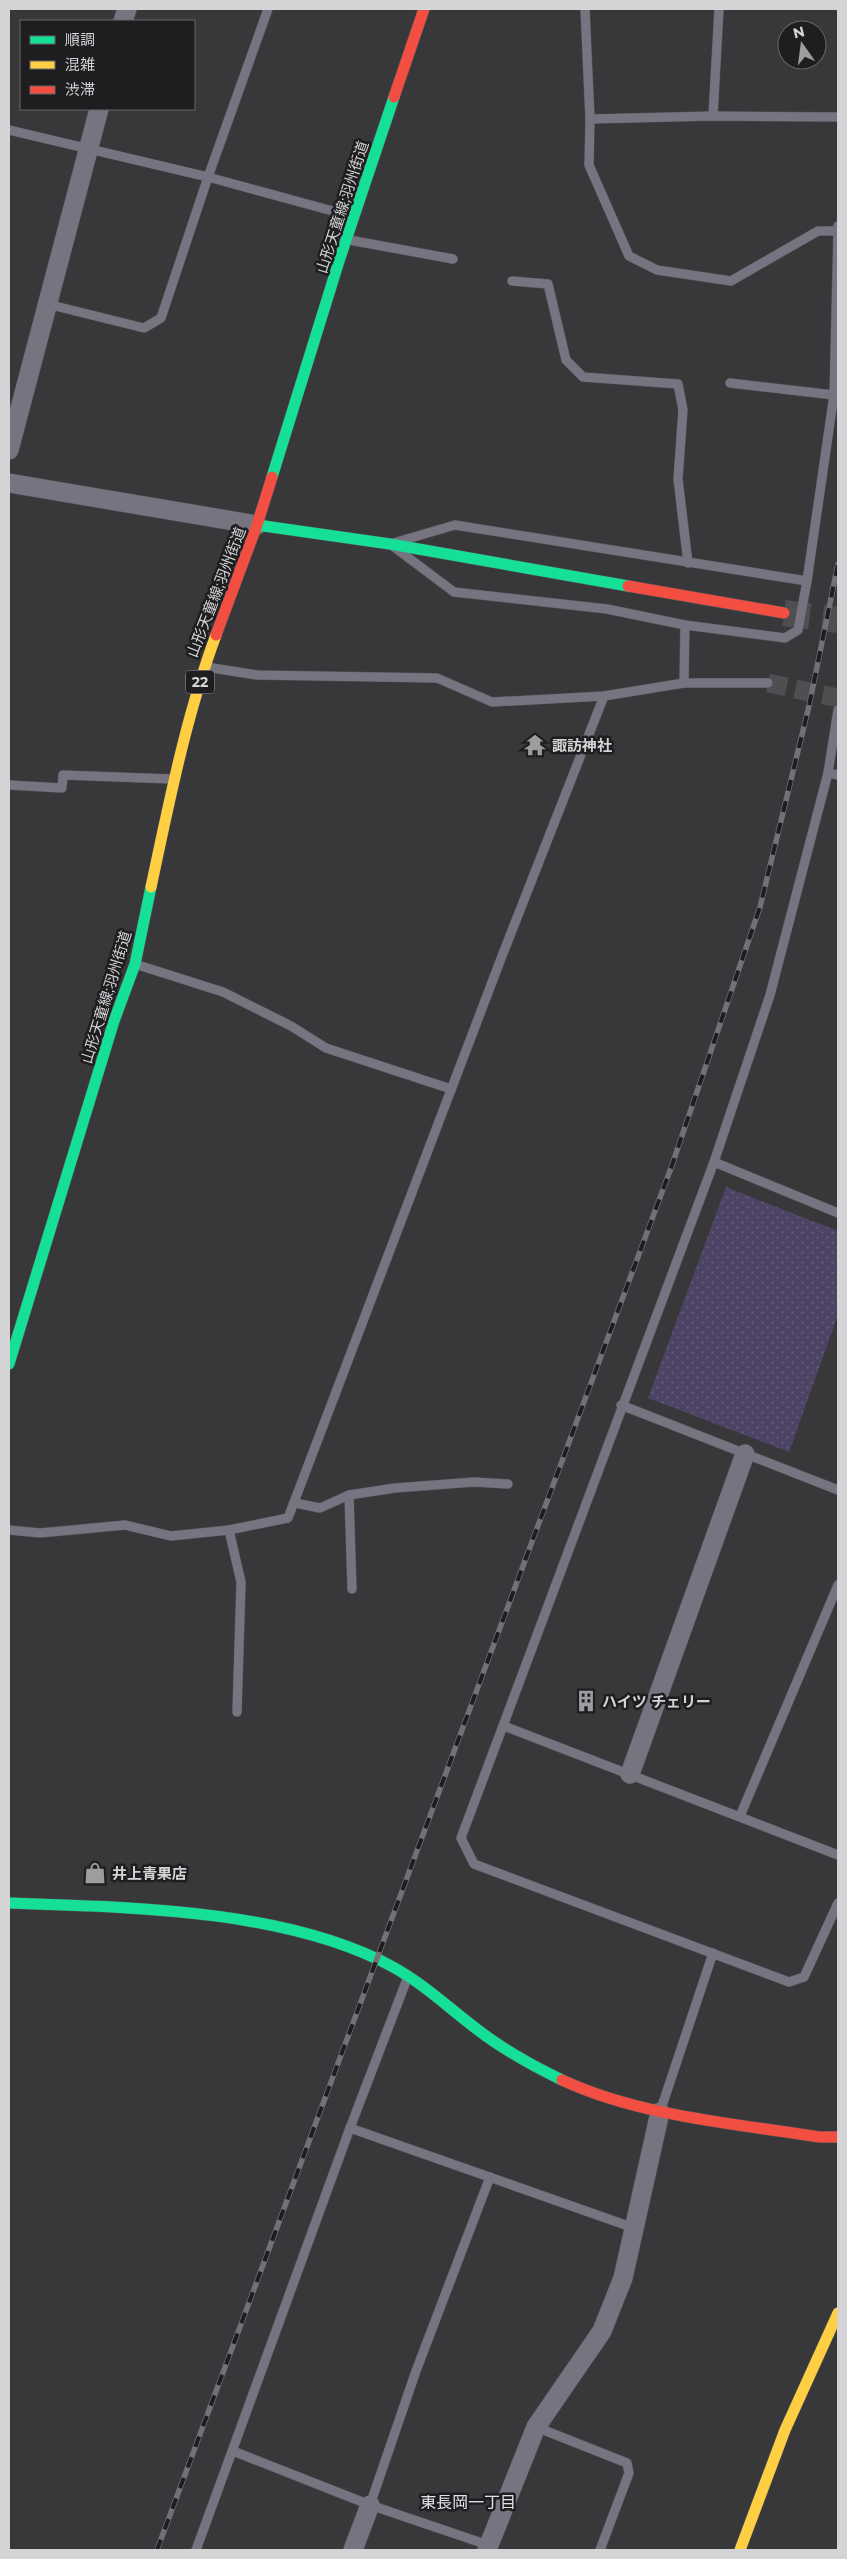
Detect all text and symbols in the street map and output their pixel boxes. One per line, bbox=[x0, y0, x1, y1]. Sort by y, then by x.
legend bbox=[20, 20, 195, 110]
north arrow bbox=[777, 20, 827, 70]
text: N bbox=[791, 22, 807, 42]
text: 順調 bbox=[65, 30, 95, 49]
text: 混雑 bbox=[65, 55, 95, 74]
text: 渋滞 bbox=[65, 80, 95, 99]
street label: 山形天童線;羽州街道 bbox=[312, 138, 372, 276]
street label: 山形天童線;羽州街道 bbox=[182, 524, 250, 660]
road number: 22 bbox=[186, 670, 214, 694]
temple icon: 諏訪神社 bbox=[522, 732, 548, 758]
place label: 諏訪神社 bbox=[552, 736, 612, 755]
street label: 山形天童線;羽州街道 bbox=[77, 928, 135, 1066]
building icon: ハイツ チェリー bbox=[573, 1688, 599, 1714]
place label: ハイツ チェリー bbox=[602, 1692, 711, 1711]
shop icon: 井上青果店 bbox=[82, 1860, 108, 1886]
place label: 井上青果店 bbox=[112, 1864, 187, 1883]
district label: 東長岡一丁目 bbox=[420, 2493, 516, 2512]

